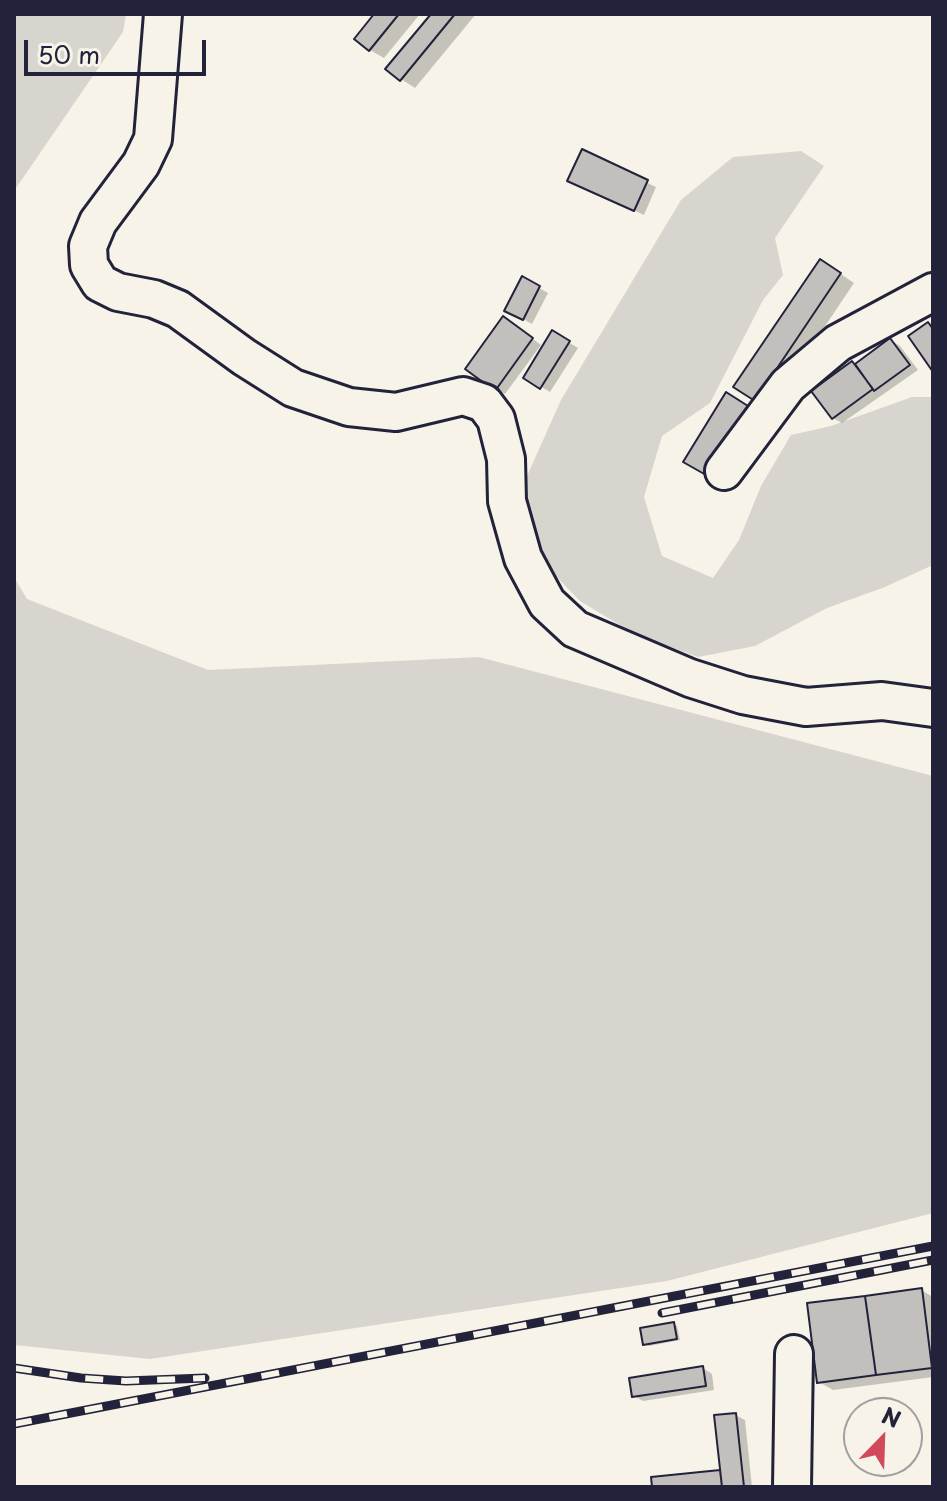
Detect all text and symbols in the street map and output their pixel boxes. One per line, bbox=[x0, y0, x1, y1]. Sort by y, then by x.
scale bar bbox=[28, 24, 210, 74]
text: 50 m bbox=[38, 36, 100, 72]
north arrow bbox=[843, 1397, 923, 1477]
text: N bbox=[877, 1398, 906, 1435]

